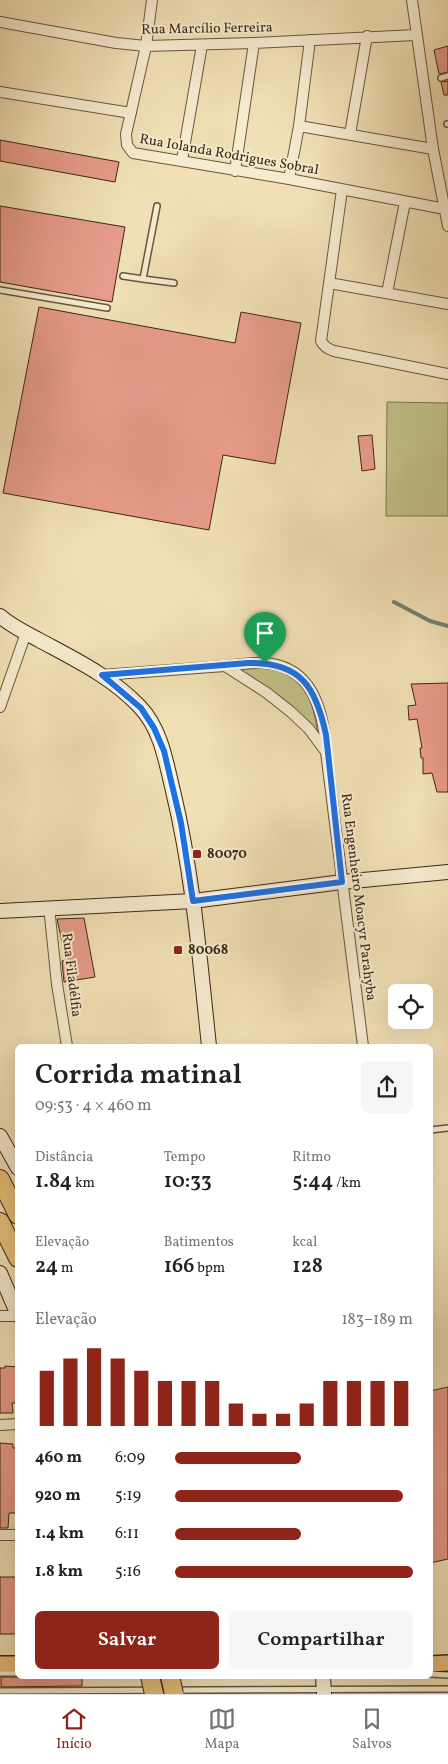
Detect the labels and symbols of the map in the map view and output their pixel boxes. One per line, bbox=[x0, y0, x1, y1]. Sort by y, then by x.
street label: Rua Marcílio Ferreira bbox=[141, 18, 273, 40]
street label: Rua Iolanda Rodrigues Sobral bbox=[138, 130, 320, 180]
pin bbox=[244, 612, 286, 663]
street label: Rua Engenheiro Moacyr Parahyba bbox=[336, 792, 380, 1002]
place label: 80070 bbox=[207, 845, 247, 864]
marker: 80070 bbox=[191, 848, 203, 860]
street label: Rua Filadélfia bbox=[56, 932, 86, 1018]
place label: 80068 bbox=[188, 941, 228, 960]
marker: 80068 bbox=[172, 944, 184, 956]

